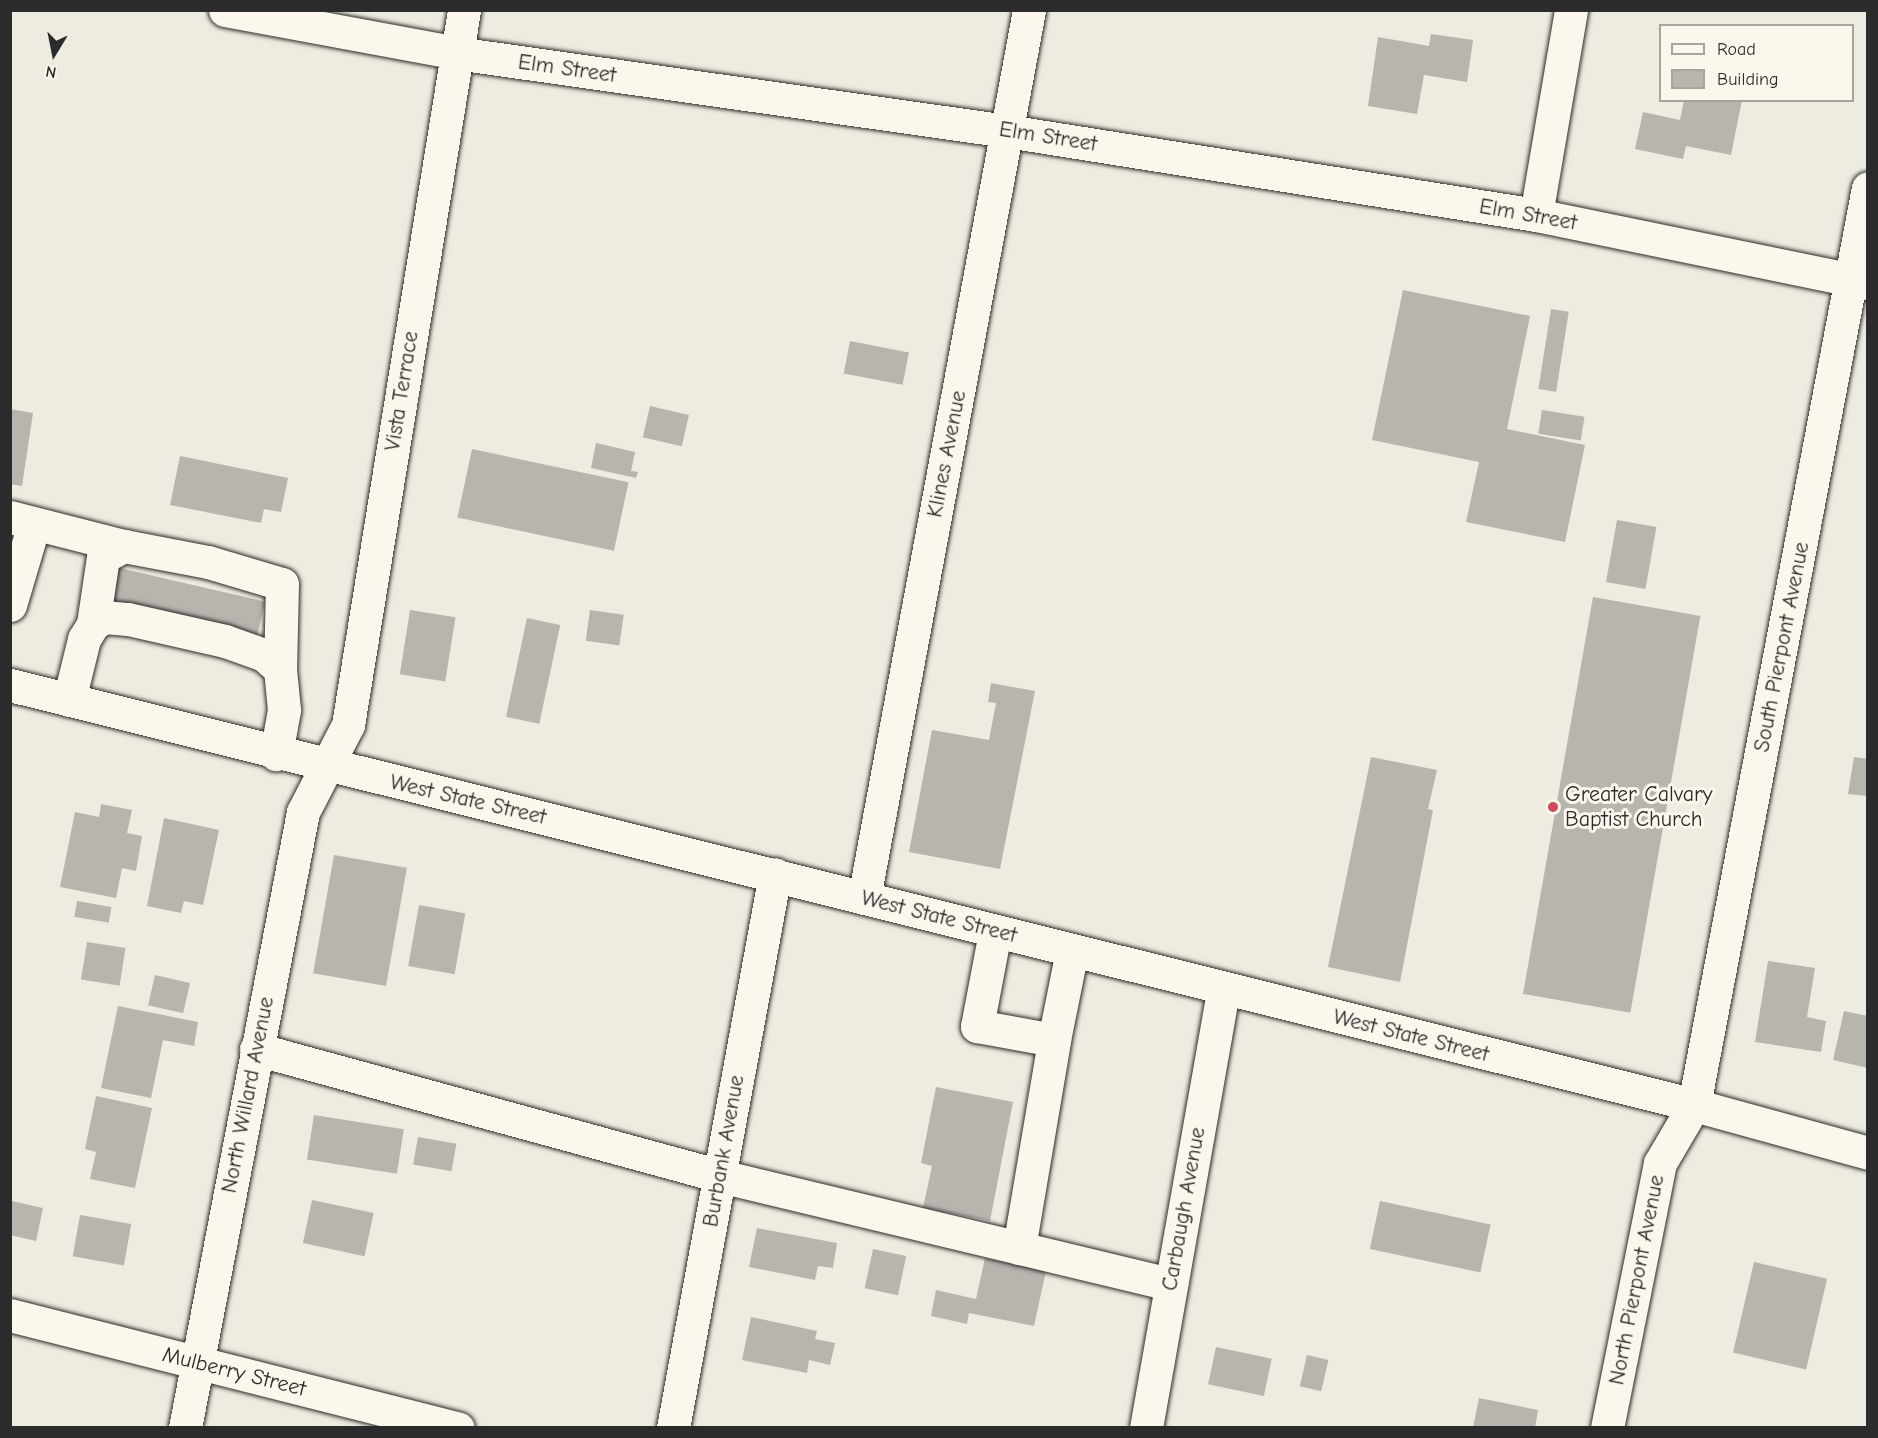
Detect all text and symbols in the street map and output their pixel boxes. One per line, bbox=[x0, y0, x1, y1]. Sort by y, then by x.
north arrow bbox=[24, 24, 84, 84]
legend bbox=[1659, 24, 1854, 102]
text: Road bbox=[1717, 39, 1756, 60]
street label: Elm Street bbox=[516, 49, 618, 89]
text: N bbox=[44, 62, 58, 81]
text: Building bbox=[1717, 69, 1779, 90]
street label: Elm Street bbox=[997, 116, 1099, 158]
street label: Elm Street bbox=[1477, 193, 1579, 237]
street label: Vista Terrace bbox=[379, 329, 425, 453]
street label: Klines Avenue bbox=[922, 388, 972, 520]
street label: South Pierpont Avenue bbox=[1749, 540, 1815, 754]
street label: West State Street bbox=[387, 769, 549, 831]
place label: Greater Calvary Baptist Church bbox=[1565, 781, 1713, 832]
marker: Greater Calvary Baptist Church bbox=[1546, 800, 1560, 814]
street label: West State Street bbox=[858, 885, 1020, 949]
street label: North Willard Avenue bbox=[216, 995, 280, 1195]
street label: West State Street bbox=[1330, 1004, 1492, 1068]
street label: Burbank Avenue bbox=[698, 1073, 750, 1229]
street label: Carbaugh Avenue bbox=[1157, 1125, 1211, 1293]
street label: North Pierpont Avenue bbox=[1604, 1173, 1670, 1387]
street label: Mulberry Street bbox=[159, 1341, 309, 1403]

